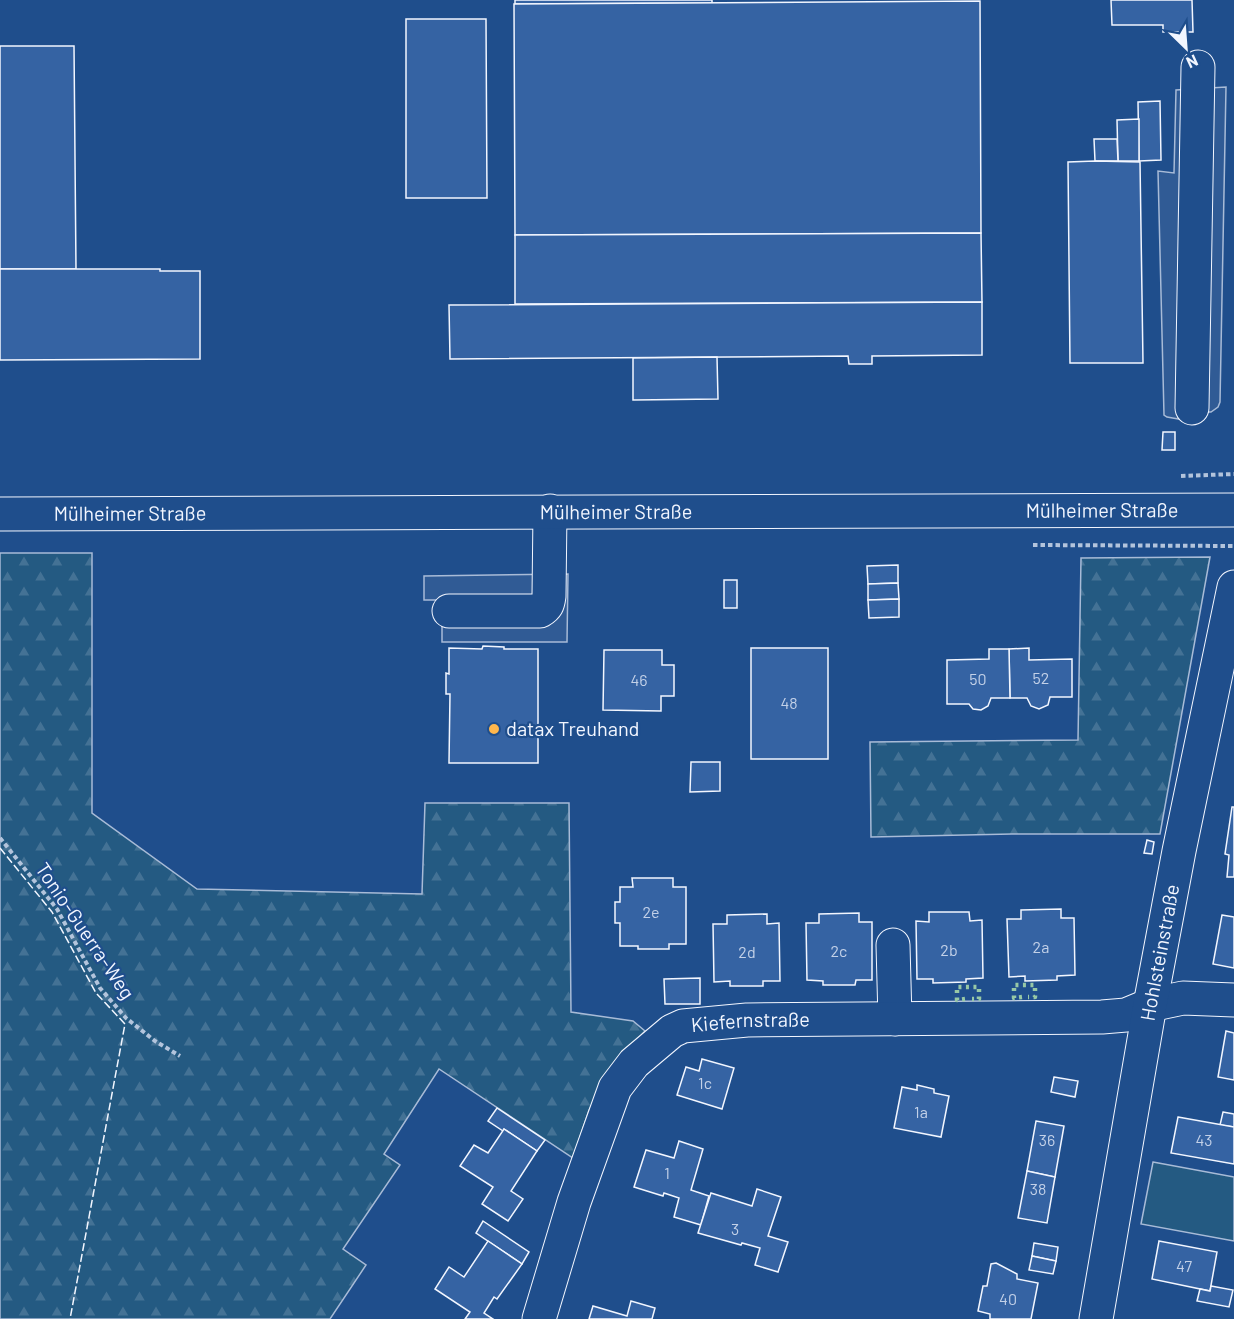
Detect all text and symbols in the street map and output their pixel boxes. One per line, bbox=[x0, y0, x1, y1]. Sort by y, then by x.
north arrow bbox=[1156, 18, 1216, 78]
text: N bbox=[1184, 51, 1201, 73]
street label: Mülheimer Straße bbox=[1026, 497, 1178, 522]
street label: Mülheimer Straße bbox=[540, 499, 692, 523]
street label: Mülheimer Straße bbox=[54, 500, 206, 525]
house number: 52 bbox=[1033, 668, 1049, 687]
house number: 50 bbox=[969, 669, 987, 688]
house number: 46 bbox=[630, 670, 648, 689]
house number: 48 bbox=[780, 693, 798, 712]
place label: datax Treuhand bbox=[506, 716, 640, 740]
marker: datax Treuhand bbox=[487, 722, 501, 736]
street label: Tonio-Guerra-Weg bbox=[31, 858, 140, 1003]
street label: Hohlsteinstraße bbox=[1134, 882, 1184, 1023]
house number: 2e bbox=[642, 902, 660, 921]
house number: 2a bbox=[1033, 937, 1049, 956]
house number: 2b bbox=[940, 940, 958, 959]
house number: 2c bbox=[831, 941, 847, 960]
house number: 2d bbox=[738, 942, 756, 961]
street label: Kiefernstraße bbox=[690, 1006, 810, 1036]
house number: 1c bbox=[698, 1073, 712, 1092]
house number: 1a bbox=[914, 1102, 928, 1121]
house number: 36 bbox=[1039, 1130, 1055, 1149]
house number: 43 bbox=[1195, 1130, 1213, 1149]
house number: 1 bbox=[664, 1163, 670, 1182]
house number: 38 bbox=[1030, 1179, 1046, 1198]
house number: 3 bbox=[731, 1219, 739, 1238]
house number: 47 bbox=[1176, 1256, 1192, 1275]
house number: 40 bbox=[999, 1289, 1017, 1308]

